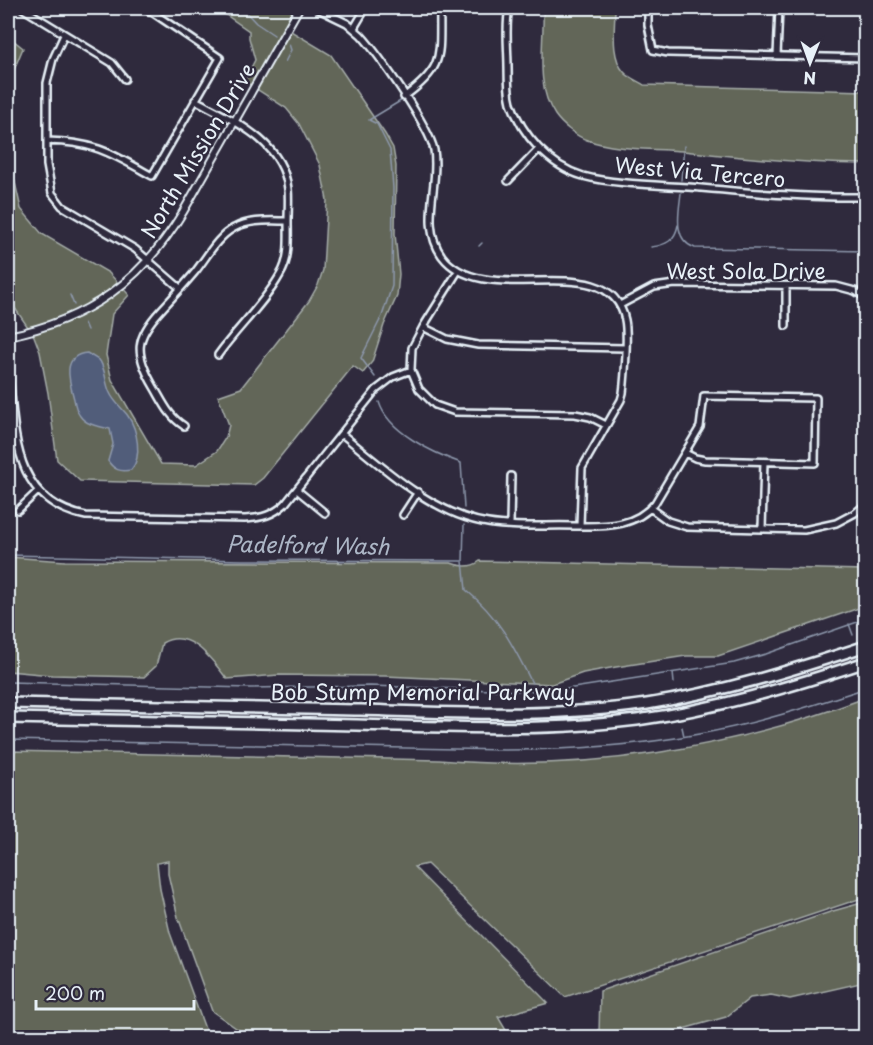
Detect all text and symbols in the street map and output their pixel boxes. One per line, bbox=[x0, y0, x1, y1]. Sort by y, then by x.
north arrow bbox=[780, 33, 840, 93]
street label: North Mission Drive bbox=[132, 56, 262, 244]
text: N bbox=[803, 67, 816, 91]
street label: West Via Tercero bbox=[613, 148, 787, 194]
street label: West Sola Drive bbox=[666, 254, 826, 286]
water label: Padelford Wash bbox=[226, 526, 391, 562]
street label: Bob Stump Memorial Parkway bbox=[271, 675, 575, 707]
scale bar bbox=[36, 973, 194, 1011]
text: 200 m bbox=[45, 979, 105, 1006]

